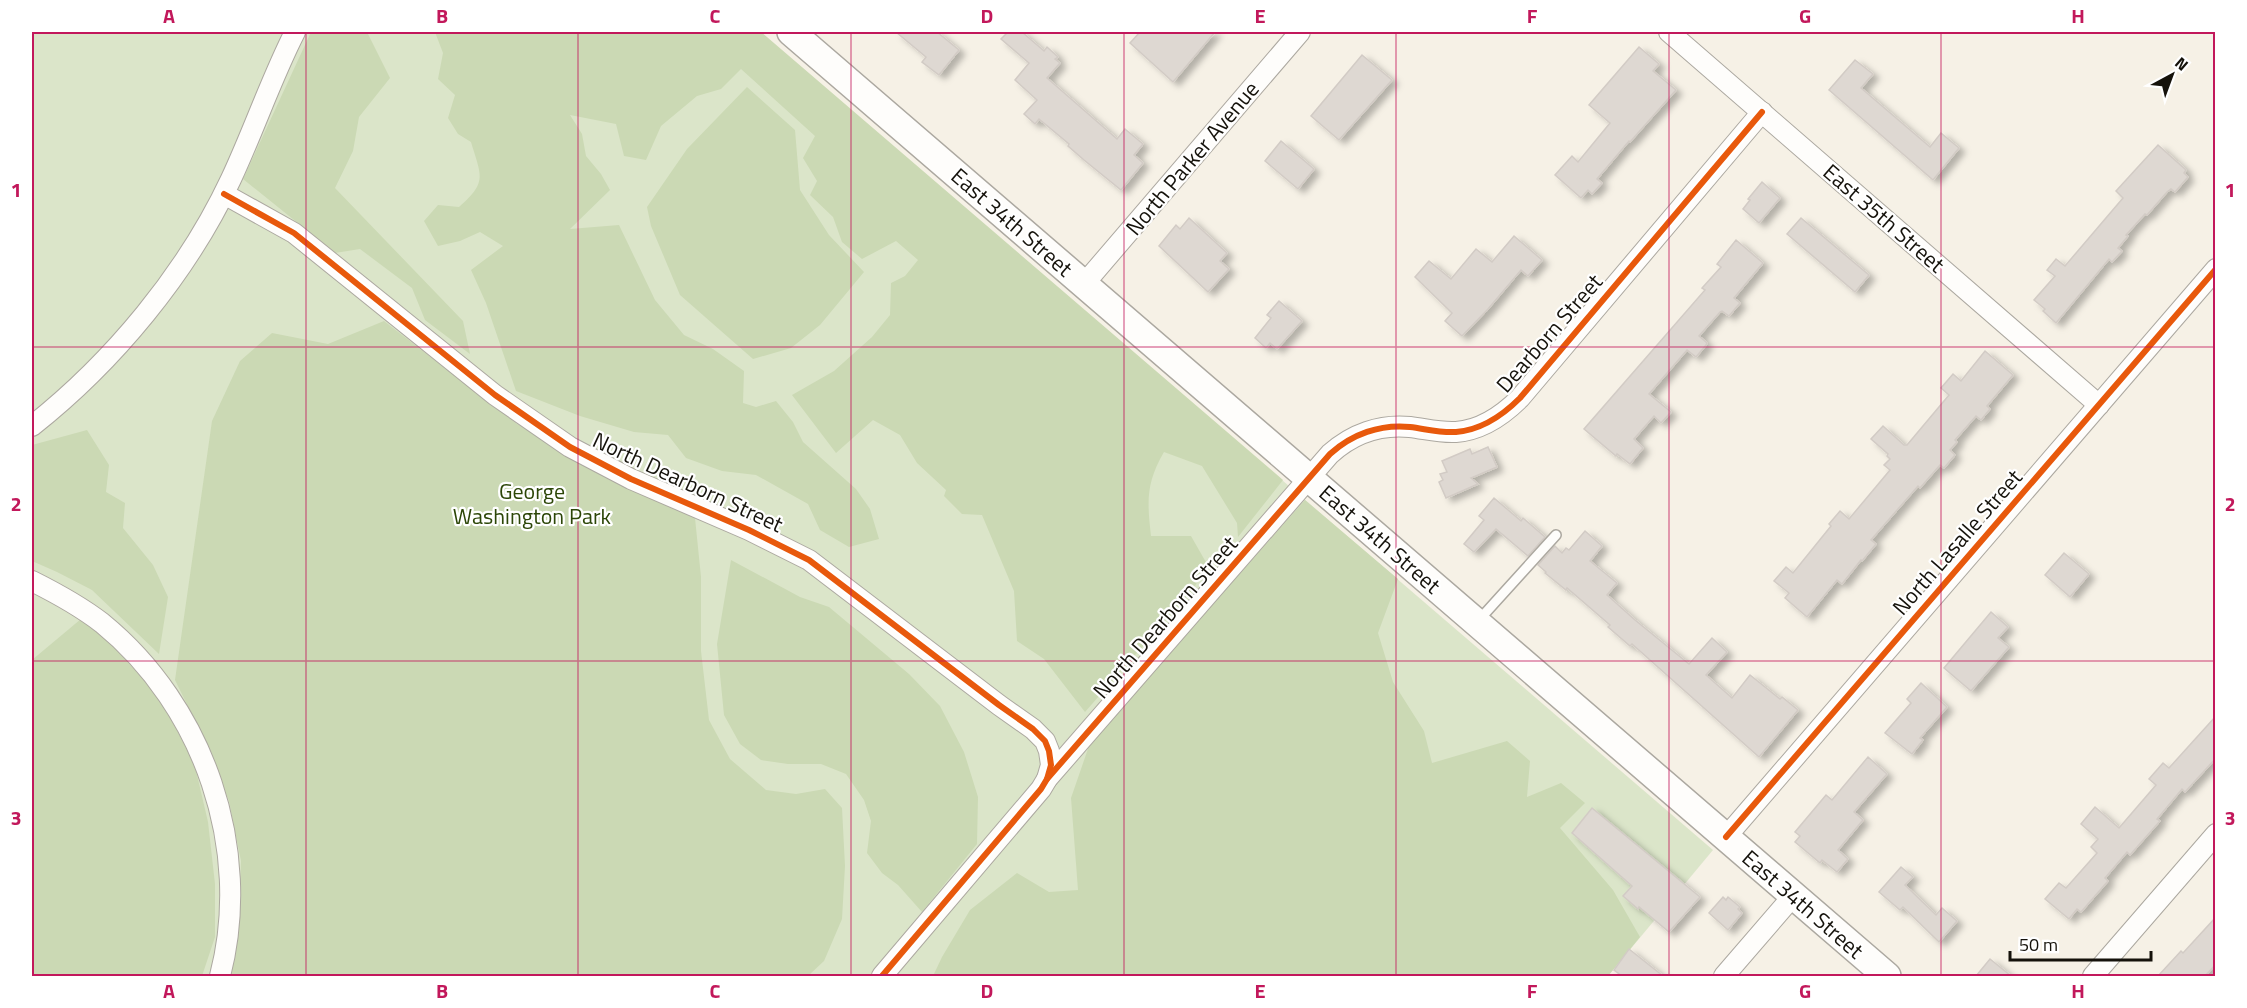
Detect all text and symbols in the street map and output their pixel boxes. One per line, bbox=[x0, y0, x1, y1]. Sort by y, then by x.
text: A bbox=[163, 0, 175, 31]
text: B bbox=[436, 0, 448, 31]
text: C bbox=[710, 0, 721, 31]
text: D bbox=[981, 0, 993, 31]
text: E bbox=[1254, 0, 1266, 31]
text: F bbox=[1527, 0, 1538, 31]
text: G bbox=[1799, 0, 1811, 31]
text: H bbox=[2071, 0, 2085, 31]
north arrow bbox=[2142, 45, 2202, 105]
text: N bbox=[2170, 51, 2194, 76]
street label: North Parker Avenue bbox=[1117, 73, 1267, 243]
street label: East 35th Street bbox=[1816, 155, 1953, 281]
street label: East 34th Street bbox=[944, 159, 1081, 285]
text: 1 bbox=[10, 174, 22, 205]
text: 1 bbox=[2224, 174, 2236, 205]
street label: Dearborn Street bbox=[1488, 266, 1611, 400]
street label: North Dearborn Street bbox=[587, 423, 789, 541]
street label: North Lasalle Street bbox=[1884, 461, 2030, 623]
park label: George Washington Park bbox=[453, 474, 612, 533]
street label: East 34th Street bbox=[1312, 476, 1449, 602]
text: 2 bbox=[10, 488, 22, 519]
text: 2 bbox=[2224, 488, 2236, 519]
street label: North Dearborn Street bbox=[1084, 528, 1246, 706]
text: 3 bbox=[10, 802, 22, 833]
text: 3 bbox=[2224, 802, 2236, 833]
street label: East 34th Street bbox=[1735, 841, 1872, 967]
scale bar bbox=[2010, 924, 2151, 962]
text: 50 m bbox=[2019, 931, 2058, 958]
text: A bbox=[163, 975, 175, 1006]
text: B bbox=[436, 975, 448, 1006]
text: C bbox=[710, 975, 721, 1006]
text: D bbox=[981, 975, 993, 1006]
text: E bbox=[1254, 975, 1266, 1006]
text: F bbox=[1527, 975, 1538, 1006]
text: G bbox=[1799, 975, 1811, 1006]
text: H bbox=[2071, 975, 2085, 1006]

